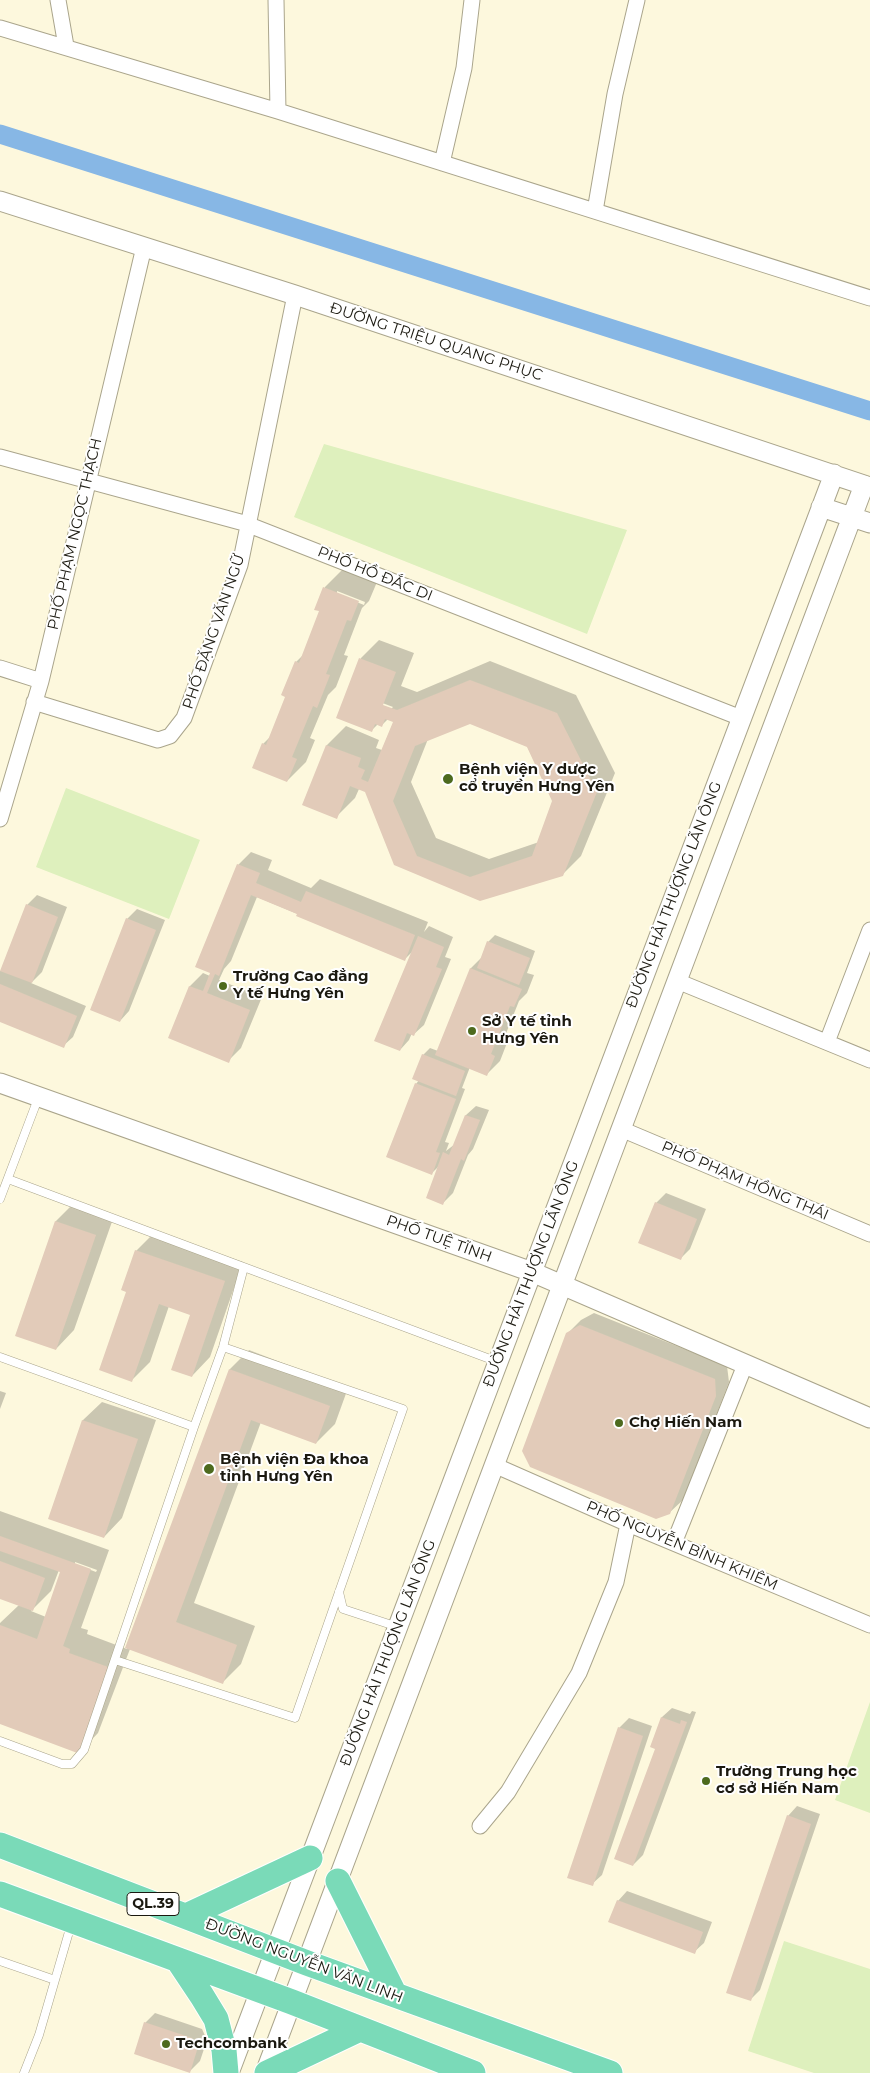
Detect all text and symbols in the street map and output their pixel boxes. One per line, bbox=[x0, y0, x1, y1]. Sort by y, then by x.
street label: ĐƯỜNG TRIỆU QUANG PHỤC bbox=[327, 299, 545, 385]
street label: PHỐ PHẠM NGỌC THẠCH bbox=[44, 436, 106, 632]
street label: PHỐ HỒ ĐẮC DI bbox=[315, 543, 435, 605]
street label: PHỐ ĐẶNG VĂN NGỮ bbox=[179, 552, 249, 712]
place label: Bệnh viện Y dược cổ truyền Hưng Yên bbox=[459, 761, 615, 796]
marker: Bệnh viện Y dược cổ truyền Hưng Yên bbox=[441, 772, 455, 786]
street label: ĐƯỜNG HẢI THƯỢNG LÃN ÔNG bbox=[622, 779, 726, 1011]
place label: Trường Cao đẳng Y tế Hưng Yên bbox=[233, 968, 369, 1003]
marker: Trường Cao đẳng Y tế Hưng Yên bbox=[217, 980, 229, 992]
place label: Sở Y tế tỉnh Hưng Yên bbox=[482, 1013, 572, 1048]
marker: Sở Y tế tỉnh Hưng Yên bbox=[466, 1025, 478, 1037]
street label: PHỐ PHẠM HỒNG THÁI bbox=[659, 1138, 831, 1224]
street label: ĐƯỜNG HẢI THƯỢNG LÃN ÔNG bbox=[479, 1158, 583, 1390]
street label: PHỐ TUỆ TĨNH bbox=[384, 1212, 494, 1266]
place label: Chợ Hiến Nam bbox=[629, 1414, 742, 1432]
marker: Chợ Hiến Nam bbox=[613, 1417, 625, 1429]
place label: Bệnh viện Đa khoa tỉnh Hưng Yên bbox=[220, 1451, 369, 1486]
marker: Bệnh viện Đa khoa tỉnh Hưng Yên bbox=[202, 1462, 216, 1476]
street label: PHỐ NGUYỄN BỈNH KHIÊM bbox=[584, 1497, 780, 1595]
street label: ĐƯỜNG HẢI THƯỢNG LÃN ÔNG bbox=[336, 1537, 440, 1769]
place label: Trường Trung học cơ sở Hiến Nam bbox=[716, 1763, 857, 1798]
marker: Trường Trung học cơ sở Hiến Nam bbox=[700, 1775, 712, 1787]
road number: QL.39 bbox=[127, 1892, 179, 1916]
street label: ĐƯỜNG NGUYỄN VĂN LINH bbox=[203, 1915, 405, 2007]
place label: Techcombank bbox=[176, 2035, 287, 2053]
marker: Techcombank bbox=[160, 2038, 172, 2050]

